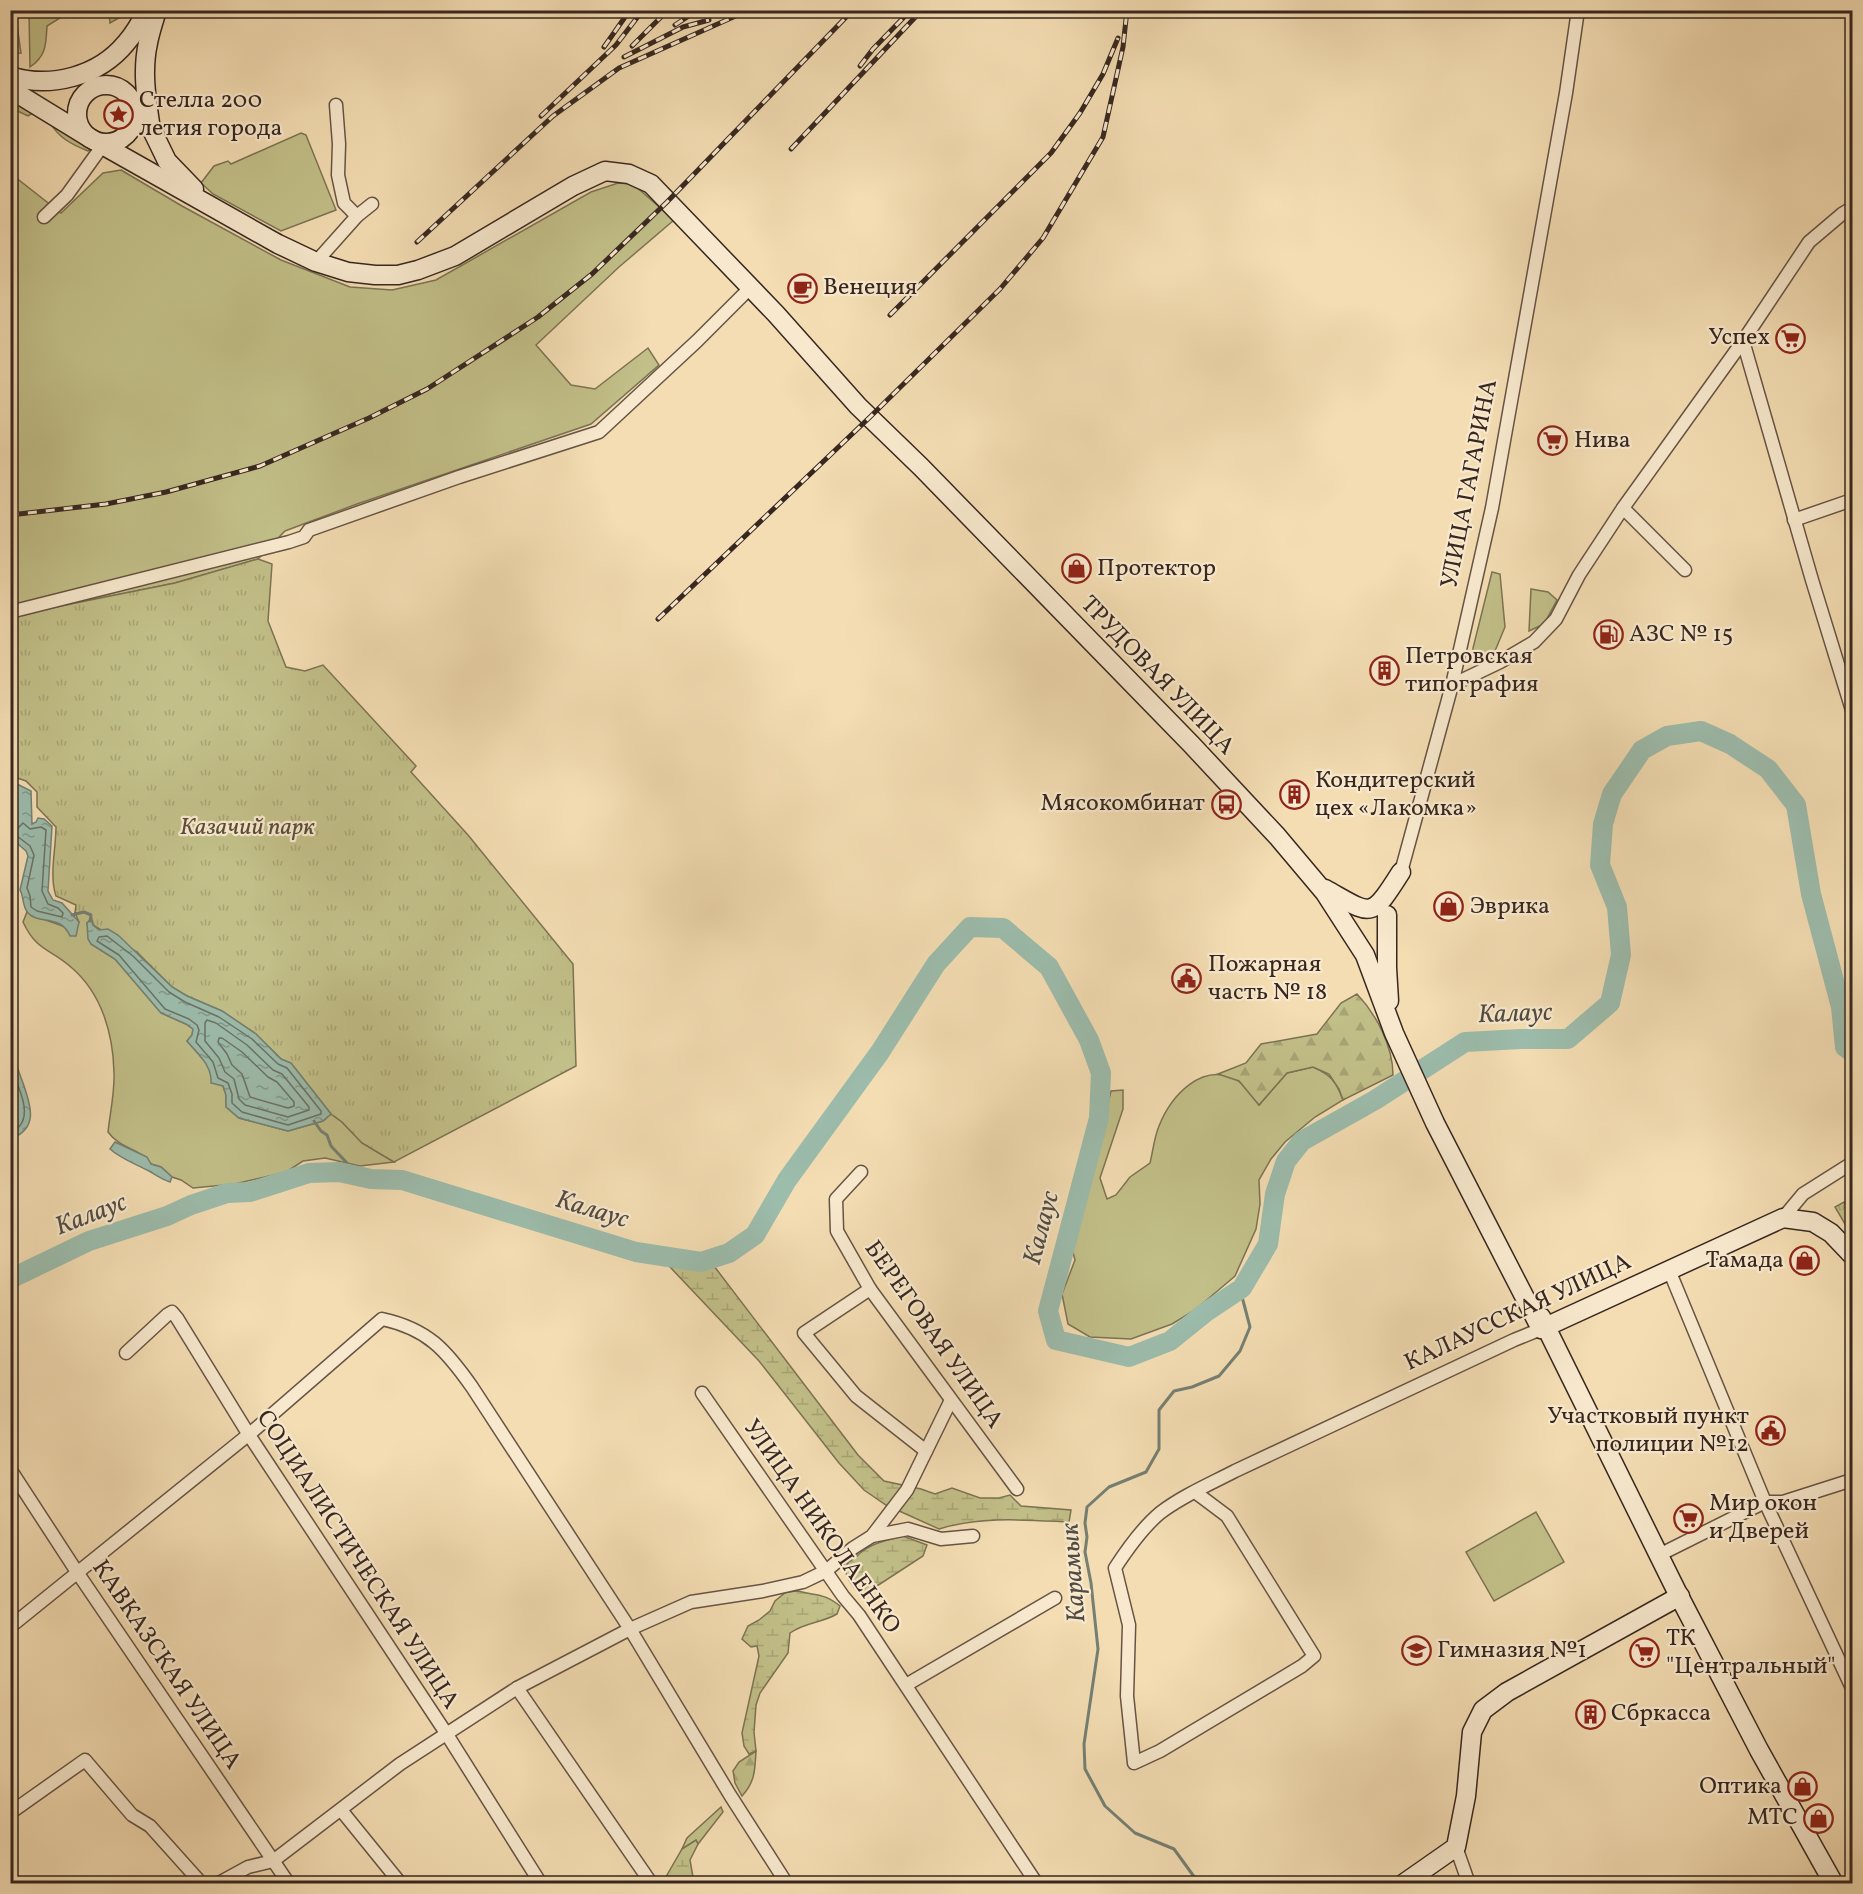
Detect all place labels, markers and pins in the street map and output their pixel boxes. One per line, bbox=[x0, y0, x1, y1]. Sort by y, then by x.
place label: Стелла 200 летия города bbox=[139, 84, 282, 146]
place icon: Стелла 200 летия города bbox=[102, 99, 134, 131]
place label: Венеция bbox=[823, 271, 917, 305]
cafe icon: Венеция bbox=[786, 272, 818, 304]
place label: Успех bbox=[1708, 321, 1770, 355]
supermarket icon: Успех bbox=[1775, 322, 1807, 354]
place label: Нива bbox=[1574, 424, 1631, 458]
supermarket icon: Нива bbox=[1537, 425, 1569, 457]
place label: Протектор bbox=[1097, 552, 1216, 586]
shop icon: Протектор bbox=[1060, 553, 1092, 585]
place label: АЗС № 15 bbox=[1629, 618, 1733, 652]
fuel station icon: АЗС № 15 bbox=[1592, 619, 1624, 651]
place label: Петровская типография bbox=[1405, 640, 1539, 702]
building icon: Петровская типография bbox=[1368, 655, 1400, 687]
place label: Кондитерский цех «Лакомка» bbox=[1315, 764, 1477, 826]
building icon: Кондитерский цех «Лакомка» bbox=[1278, 779, 1310, 811]
place label: Мясокомбинат bbox=[1041, 787, 1205, 821]
bus stop icon: Мясокомбинат bbox=[1210, 788, 1242, 820]
place label: Эврика bbox=[1470, 890, 1550, 924]
shop icon: Эврика bbox=[1433, 891, 1465, 923]
place label: Пожарная часть № 18 bbox=[1208, 948, 1327, 1010]
public building icon: Пожарная часть № 18 bbox=[1171, 963, 1203, 995]
place label: Тамада bbox=[1706, 1244, 1784, 1278]
shop icon: Тамада bbox=[1789, 1245, 1821, 1277]
place label: Участковый пункт полиции №12 bbox=[1547, 1400, 1749, 1462]
public building icon: Участковый пункт полиции №12 bbox=[1754, 1415, 1786, 1447]
place label: Мир окон и Дверей bbox=[1709, 1487, 1817, 1549]
supermarket icon: Мир окон и Дверей bbox=[1672, 1502, 1704, 1534]
place label: ТК "Центральный" bbox=[1666, 1622, 1835, 1684]
place label: Гимназия №1 bbox=[1437, 1634, 1587, 1668]
school or university icon: Гимназия №1 bbox=[1400, 1635, 1432, 1667]
supermarket icon: ТК "Центральный" bbox=[1629, 1637, 1661, 1669]
place label: Сбркасса bbox=[1611, 1697, 1711, 1731]
building icon: Сбркасса bbox=[1574, 1698, 1606, 1730]
place label: Оптика bbox=[1699, 1770, 1782, 1804]
shop icon: Оптика bbox=[1787, 1771, 1819, 1803]
place label: МТС bbox=[1747, 1801, 1798, 1835]
shop icon: МТС bbox=[1803, 1802, 1835, 1834]

